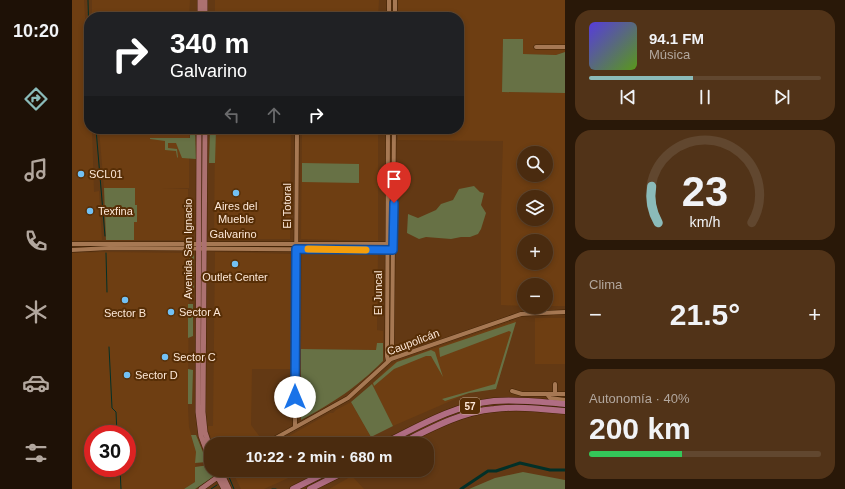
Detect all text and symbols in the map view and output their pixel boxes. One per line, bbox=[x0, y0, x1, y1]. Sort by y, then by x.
text: 10:20 bbox=[13, 21, 59, 41]
icon: right bbox=[104, 28, 156, 80]
text: 340 m bbox=[170, 28, 249, 59]
text: 94.1 FM bbox=[649, 30, 704, 47]
text: Música bbox=[649, 47, 690, 62]
text: Galvarino bbox=[170, 61, 247, 81]
icon: directions bbox=[22, 85, 50, 113]
icon: previous bbox=[617, 86, 639, 108]
icon: pause bbox=[694, 86, 716, 108]
icon: next bbox=[771, 86, 793, 108]
icon: left bbox=[221, 104, 243, 126]
icon: ahead bbox=[263, 104, 285, 126]
icon: right bbox=[305, 104, 327, 126]
map controls bbox=[517, 146, 553, 314]
button: search bbox=[517, 146, 553, 182]
icon: music bbox=[22, 156, 50, 184]
pin bbox=[377, 162, 411, 203]
text: 23 bbox=[682, 167, 728, 214]
place label: SCL01 bbox=[89, 168, 123, 180]
icon: arrive bbox=[383, 168, 405, 190]
marker: SCL01 bbox=[76, 169, 86, 179]
street label: El Totoral bbox=[281, 183, 293, 229]
marker: Aires del Mueble bbox=[231, 188, 241, 198]
button: layers bbox=[517, 190, 553, 226]
street label: Avenida San Ignacio bbox=[182, 199, 194, 299]
place label: Aires del Mueble bbox=[215, 200, 257, 225]
place label: Texfina bbox=[98, 205, 134, 217]
marker: Texfina bbox=[85, 206, 95, 216]
text: km/h bbox=[690, 213, 721, 229]
icon: phone bbox=[22, 227, 50, 255]
street label: Galvarino bbox=[209, 228, 257, 240]
button: + bbox=[517, 234, 553, 270]
marker: Outlet Center bbox=[230, 259, 240, 269]
place label: Outlet Center bbox=[202, 271, 268, 283]
street label: El Juncal bbox=[372, 271, 384, 315]
text: Clima bbox=[589, 277, 622, 292]
button: − bbox=[517, 278, 553, 314]
marker: Sector B bbox=[120, 295, 130, 305]
icon: climate bbox=[22, 298, 50, 326]
text: 21.5° bbox=[670, 298, 740, 331]
text: − bbox=[589, 302, 602, 327]
text: + bbox=[808, 302, 821, 327]
place label: Sector A bbox=[179, 306, 221, 318]
place label: Sector B bbox=[104, 307, 146, 319]
marker: Sector A bbox=[166, 307, 176, 317]
street label: Caupolicán bbox=[385, 327, 441, 357]
place label: Sector C bbox=[173, 351, 216, 363]
marker: Sector C bbox=[160, 352, 170, 362]
icon: car bbox=[22, 369, 50, 397]
place label: Sector D bbox=[135, 369, 178, 381]
marker: Sector D bbox=[122, 370, 132, 380]
position arrow bbox=[274, 376, 316, 418]
text: Autonomía · 40% bbox=[589, 391, 689, 406]
road number: 57 bbox=[460, 398, 480, 414]
text: 200 km bbox=[589, 412, 691, 445]
speed limit sign: 30 bbox=[84, 425, 136, 477]
icon: filters bbox=[22, 439, 50, 467]
text: 10:22 · 2 min · 680 m bbox=[246, 448, 392, 465]

